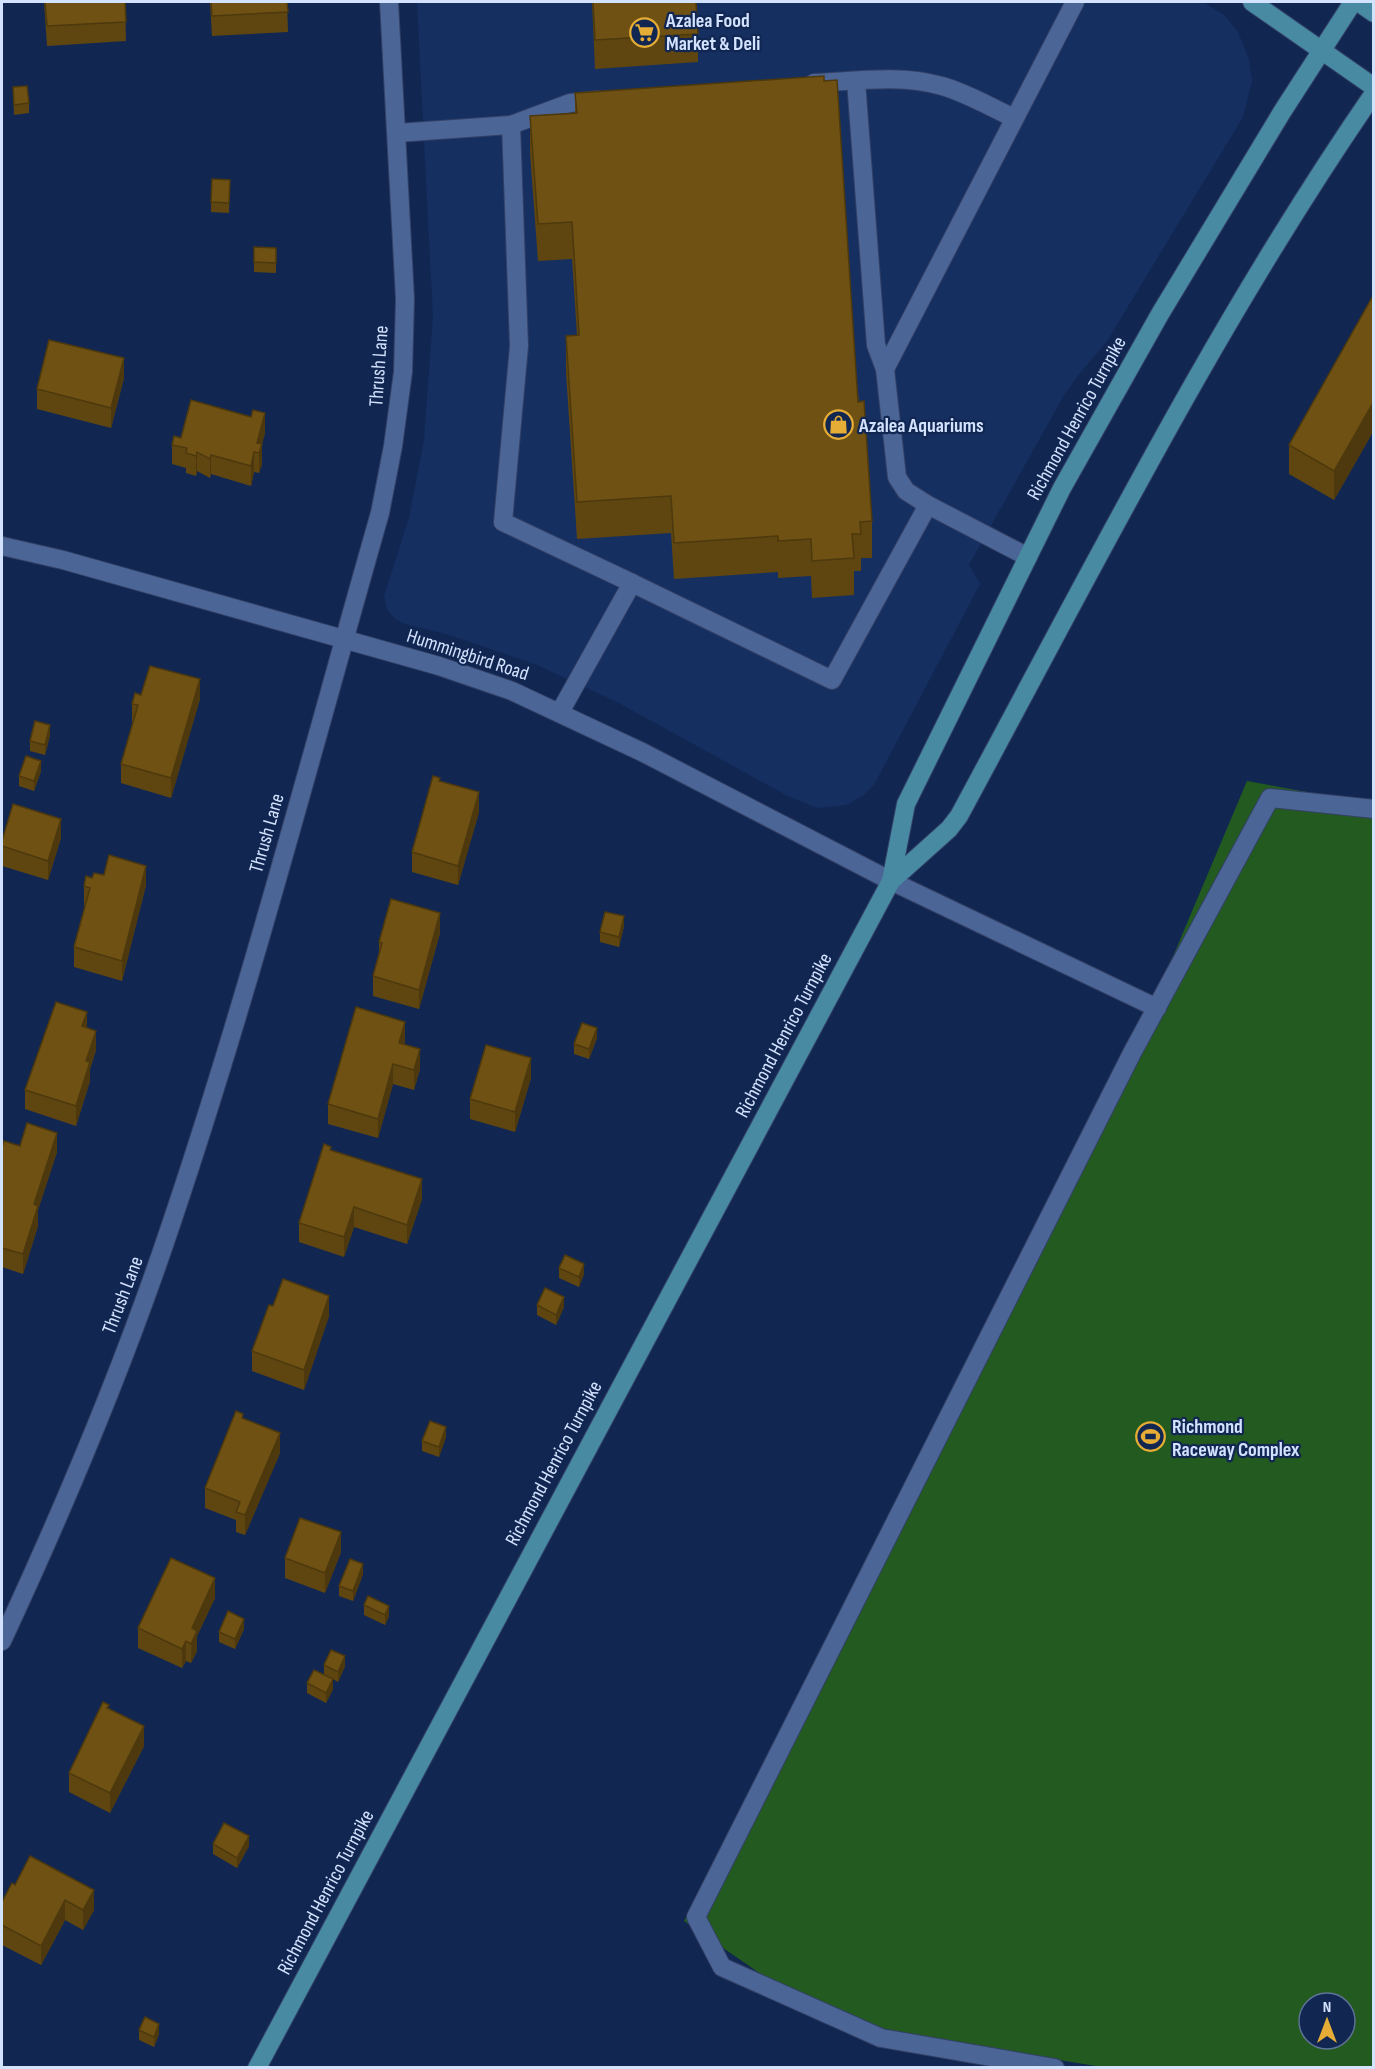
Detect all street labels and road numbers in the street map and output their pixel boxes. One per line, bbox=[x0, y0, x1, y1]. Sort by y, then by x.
street label: Thrush Lane bbox=[364, 325, 394, 407]
street label: Richmond Henrico Turnpike bbox=[1022, 333, 1132, 504]
street label: Hummingbird Road bbox=[404, 624, 532, 686]
street label: Thrush Lane bbox=[244, 791, 290, 876]
street label: Richmond Henrico Turnpike bbox=[730, 949, 837, 1122]
street label: Thrush Lane bbox=[97, 1253, 149, 1338]
street label: Richmond Henrico Turnpike bbox=[500, 1377, 607, 1550]
street label: Richmond Henrico Turnpike bbox=[272, 1806, 379, 1979]

